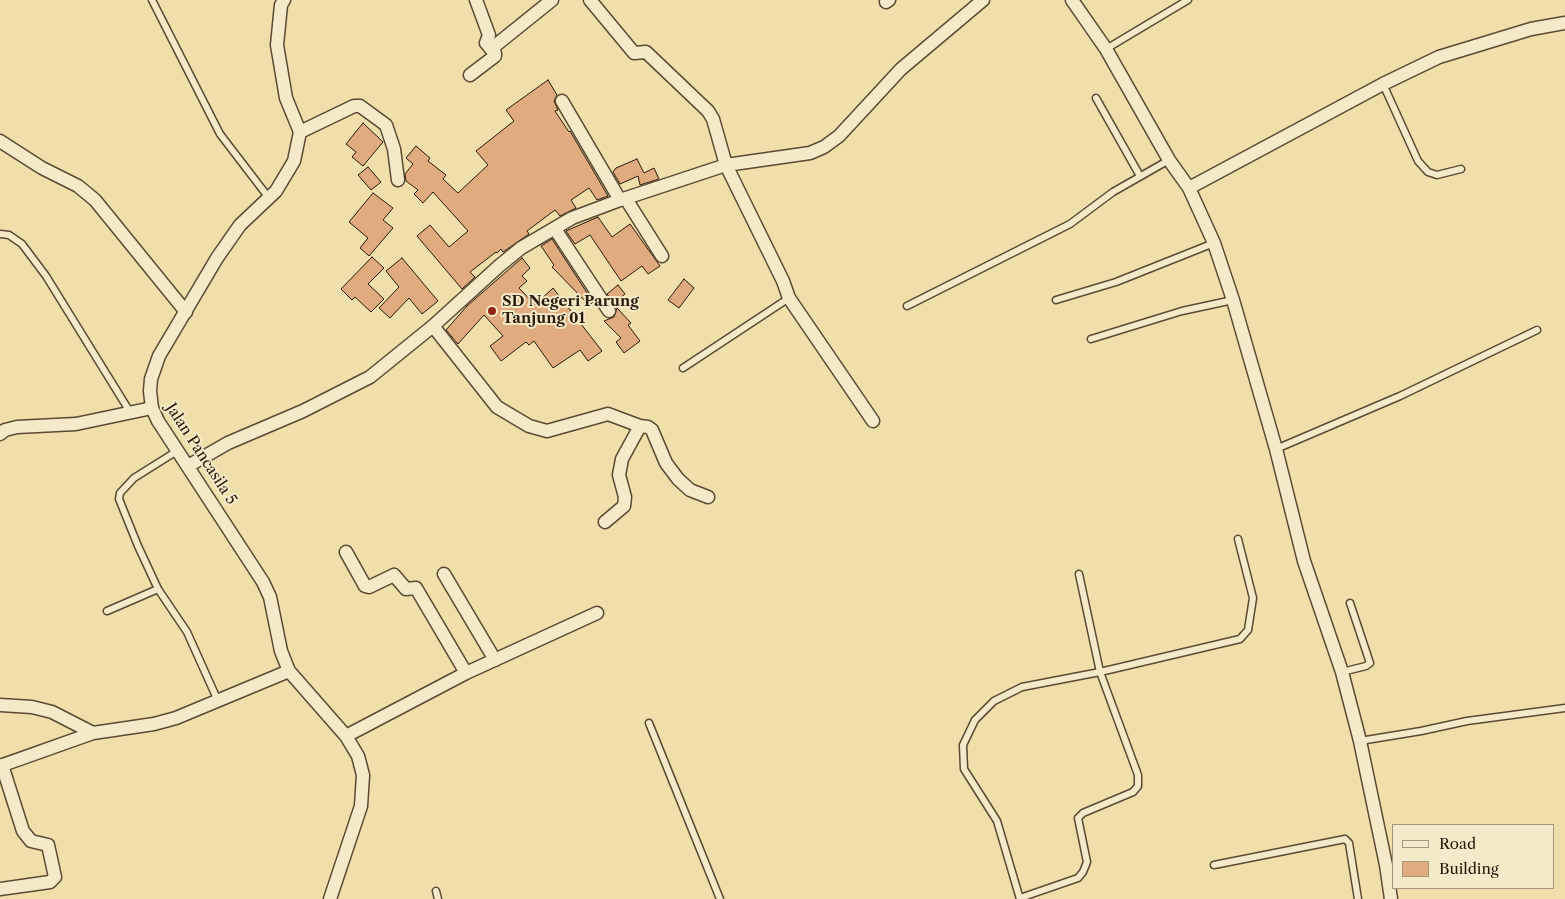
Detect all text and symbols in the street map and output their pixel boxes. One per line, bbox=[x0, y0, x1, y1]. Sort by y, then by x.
place label: SD Negeri Parung Tanjung 01 bbox=[502, 293, 639, 328]
marker: SD Negeri Parung Tanjung 01 bbox=[486, 305, 498, 317]
street label: Jalan Pancasila 5 bbox=[162, 400, 240, 508]
legend bbox=[1392, 824, 1555, 889]
text: Road bbox=[1439, 834, 1476, 853]
text: Building bbox=[1439, 859, 1499, 878]

